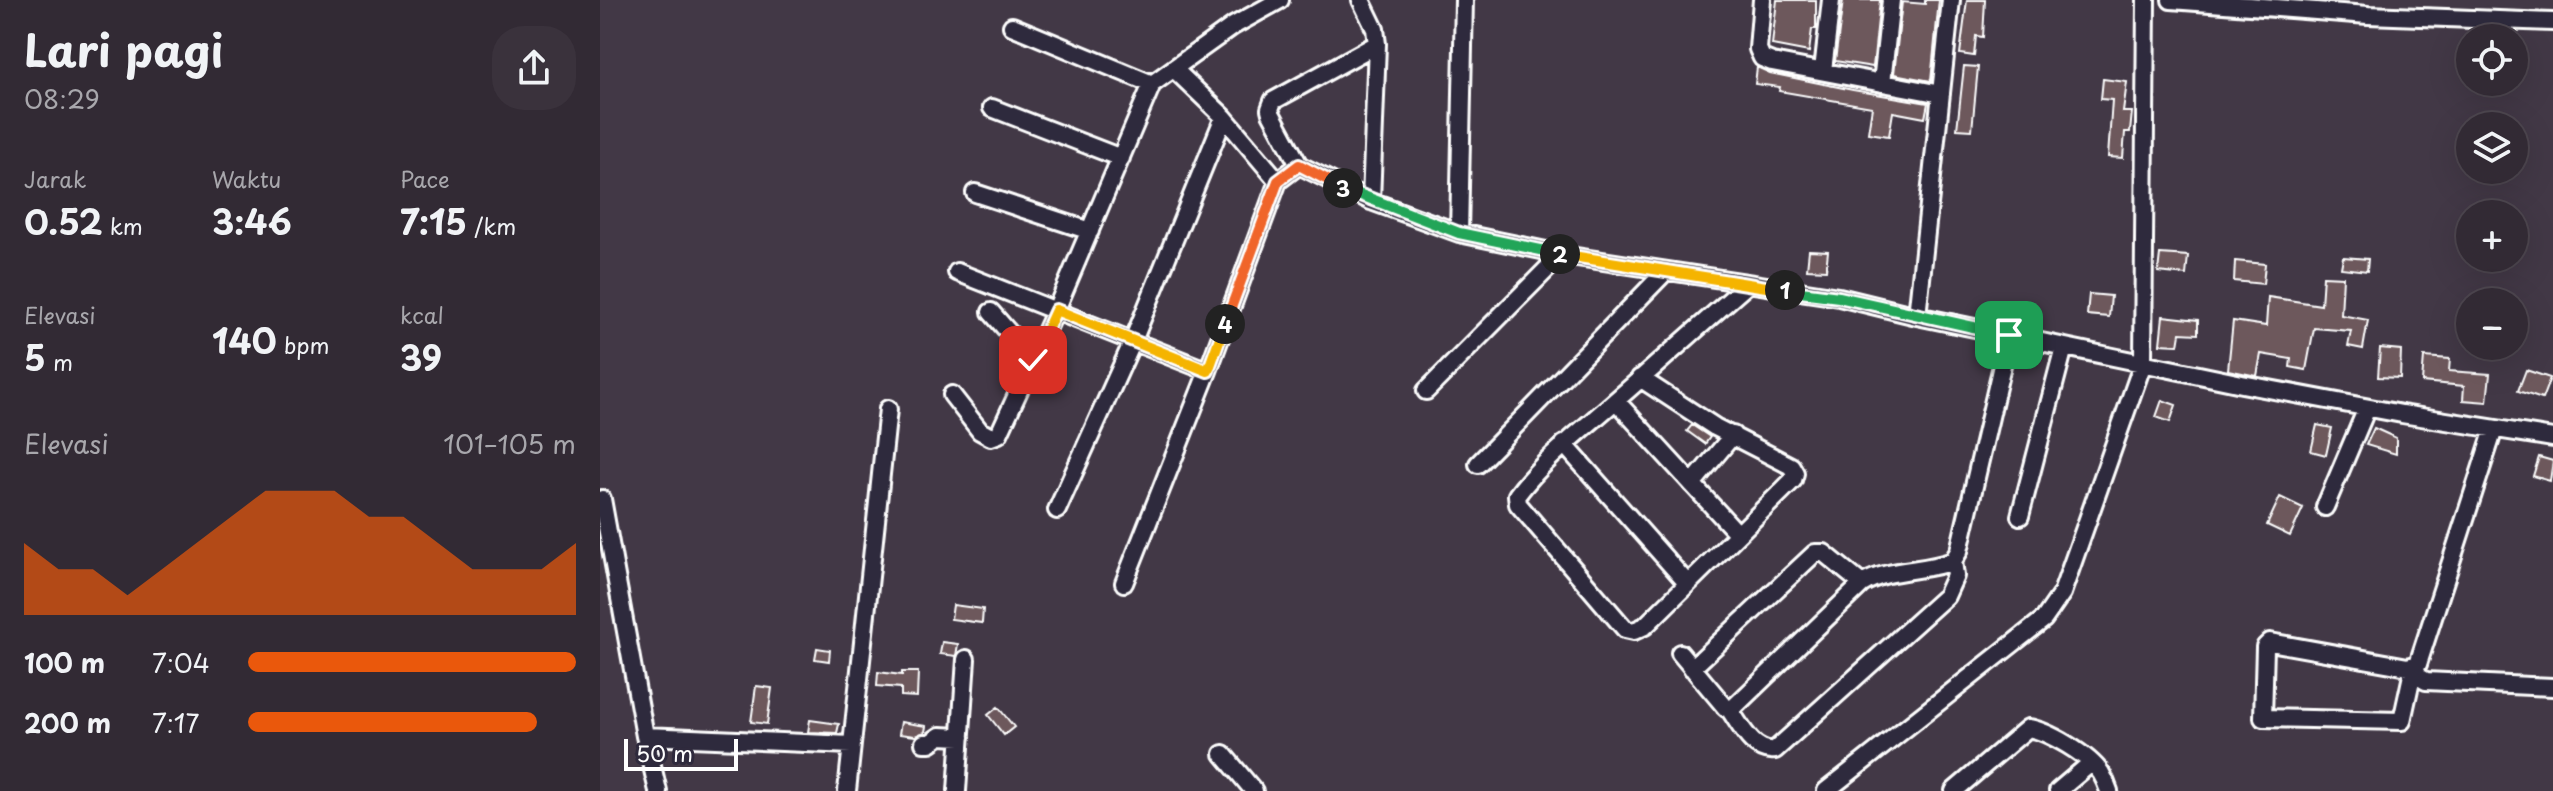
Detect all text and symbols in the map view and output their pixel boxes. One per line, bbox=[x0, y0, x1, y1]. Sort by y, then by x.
text: Lari pagi bbox=[24, 16, 224, 82]
map controls bbox=[2456, 24, 2528, 360]
button: locate bbox=[2456, 24, 2528, 96]
button: share bbox=[492, 26, 576, 110]
text: 08:29 bbox=[24, 79, 100, 118]
button: layers bbox=[2456, 112, 2528, 184]
text: Jarak bbox=[24, 162, 86, 195]
text: Waktu bbox=[212, 162, 281, 195]
text: Pace bbox=[400, 162, 450, 195]
pin: 3 bbox=[1323, 168, 1363, 208]
text: 3 bbox=[1336, 171, 1350, 204]
text: 0.52 bbox=[24, 195, 103, 247]
text: 3:46 bbox=[212, 195, 292, 247]
text: 7:15 bbox=[400, 195, 467, 247]
button: + bbox=[2456, 200, 2528, 272]
text: km bbox=[103, 209, 143, 242]
text: /km bbox=[467, 209, 516, 242]
pin: 2 bbox=[1540, 234, 1580, 274]
text: 2 bbox=[1552, 237, 1568, 270]
pin: 1 bbox=[1765, 270, 1805, 310]
text: 1 bbox=[1780, 273, 1790, 306]
button: − bbox=[2456, 288, 2528, 360]
text: Elevasi bbox=[24, 298, 96, 331]
text: kcal bbox=[400, 298, 444, 331]
pin bbox=[1975, 301, 2043, 369]
pin: 4 bbox=[1205, 304, 1245, 344]
text: 4 bbox=[1218, 307, 1232, 340]
icon: arrive bbox=[1987, 313, 2031, 357]
text: 140 bbox=[212, 314, 277, 366]
pin bbox=[999, 326, 1067, 394]
text: bpm bbox=[277, 328, 330, 361]
text: 5 bbox=[24, 331, 46, 383]
text: 39 bbox=[400, 331, 442, 383]
icon: check bbox=[1011, 338, 1055, 382]
text: m bbox=[46, 345, 73, 378]
text: Elevasi bbox=[24, 424, 109, 463]
text: 101–105 m bbox=[443, 424, 576, 463]
text: 100 m bbox=[24, 643, 105, 682]
text: 7:04 bbox=[152, 643, 210, 682]
text: 200 m bbox=[24, 703, 111, 742]
text: 7:17 bbox=[152, 703, 199, 742]
scale bar bbox=[624, 735, 738, 771]
text: 50 m bbox=[636, 736, 693, 769]

